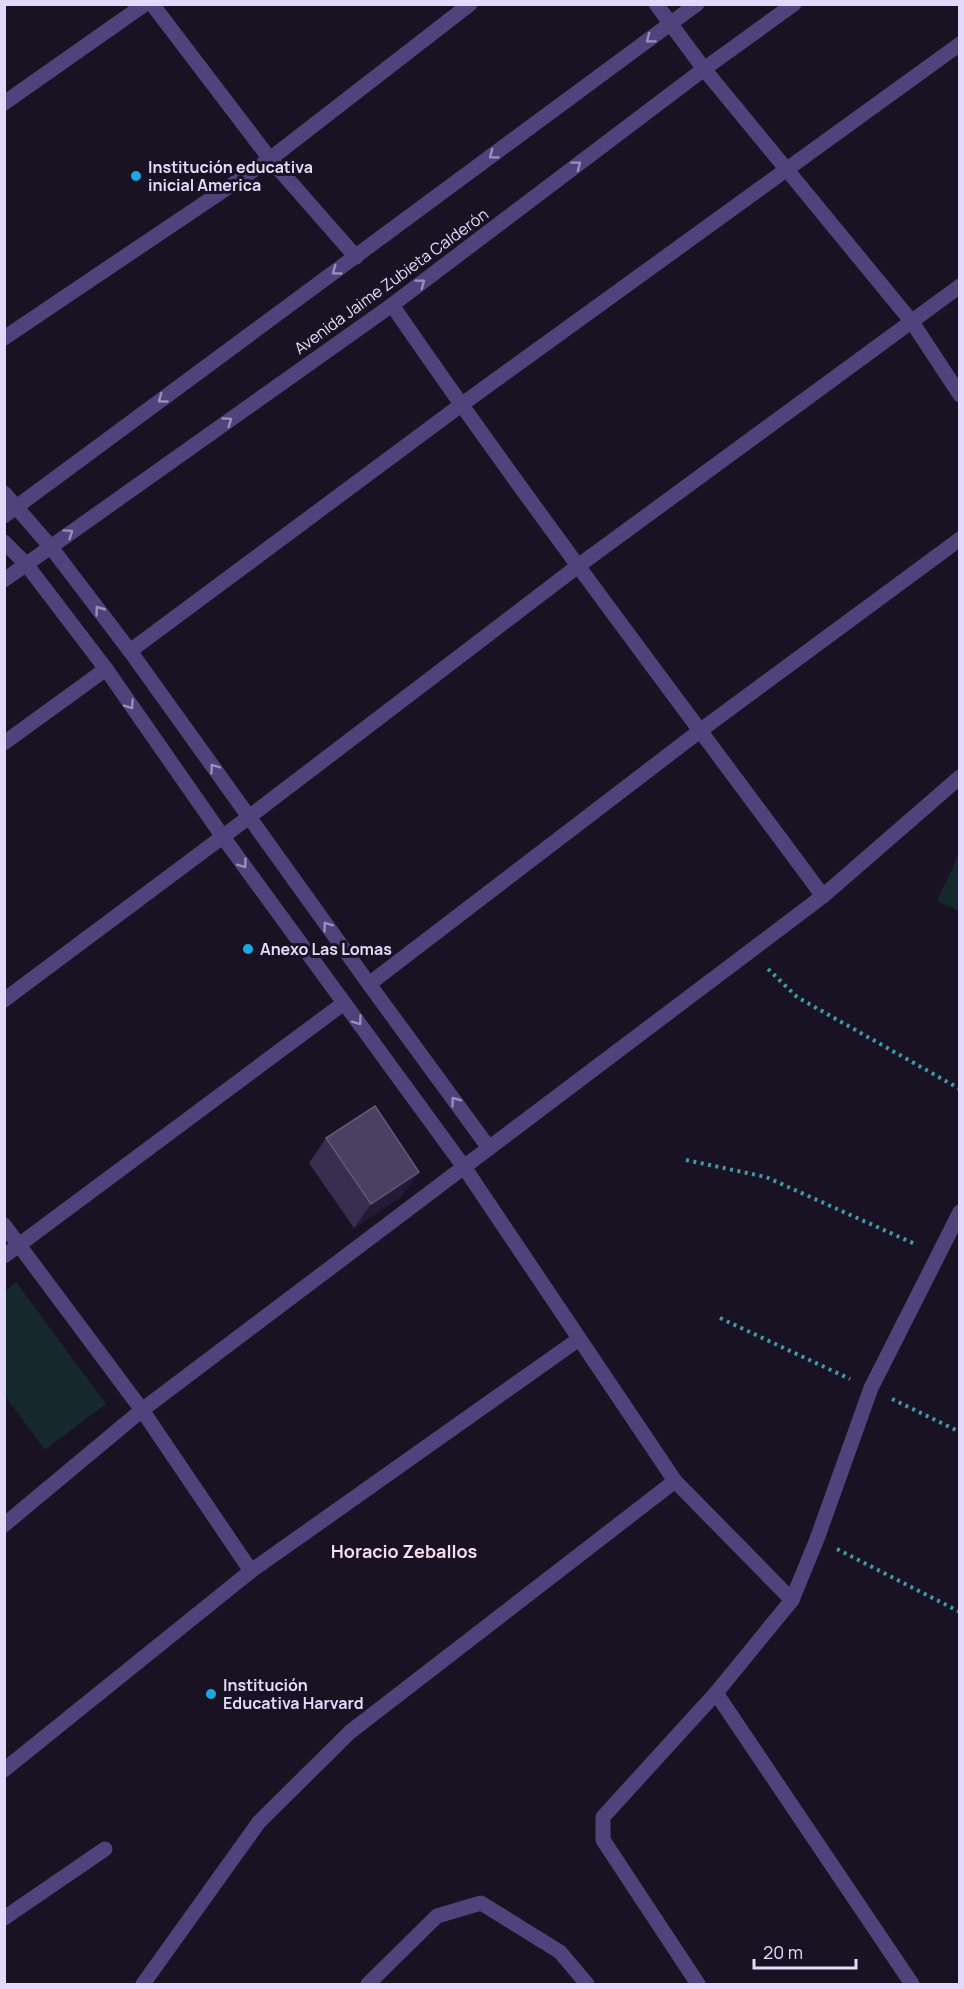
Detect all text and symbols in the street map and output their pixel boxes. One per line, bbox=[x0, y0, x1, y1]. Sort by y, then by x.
one-way arrow bbox=[645, 32, 656, 43]
one-way arrow bbox=[489, 148, 500, 159]
place label: Institución educativa inicial America bbox=[148, 156, 313, 196]
one-way arrow bbox=[570, 162, 581, 173]
marker: Institución educativa inicial America bbox=[129, 169, 143, 183]
street label: Avenida Jaime Zubieta Calderón bbox=[289, 203, 493, 359]
one-way arrow bbox=[332, 264, 343, 275]
one-way arrow bbox=[415, 280, 426, 291]
one-way arrow bbox=[158, 392, 169, 403]
one-way arrow bbox=[222, 417, 233, 428]
one-way arrow bbox=[62, 529, 73, 540]
one-way arrow bbox=[95, 606, 106, 617]
one-way arrow bbox=[123, 698, 134, 709]
one-way arrow bbox=[210, 763, 221, 774]
one-way arrow bbox=[236, 857, 247, 868]
one-way arrow bbox=[323, 922, 334, 933]
place label: Anexo Las Lomas bbox=[260, 938, 392, 960]
marker: Anexo Las Lomas bbox=[241, 942, 255, 956]
one-way arrow bbox=[351, 1015, 362, 1026]
one-way arrow bbox=[451, 1096, 462, 1107]
district label: Horacio Zeballos bbox=[331, 1539, 477, 1563]
place label: Institución Educativa Harvard bbox=[223, 1674, 364, 1714]
marker: Institución Educativa Harvard bbox=[204, 1687, 218, 1701]
scale bar bbox=[754, 1932, 856, 1970]
text: 20 m bbox=[763, 1940, 803, 1964]

